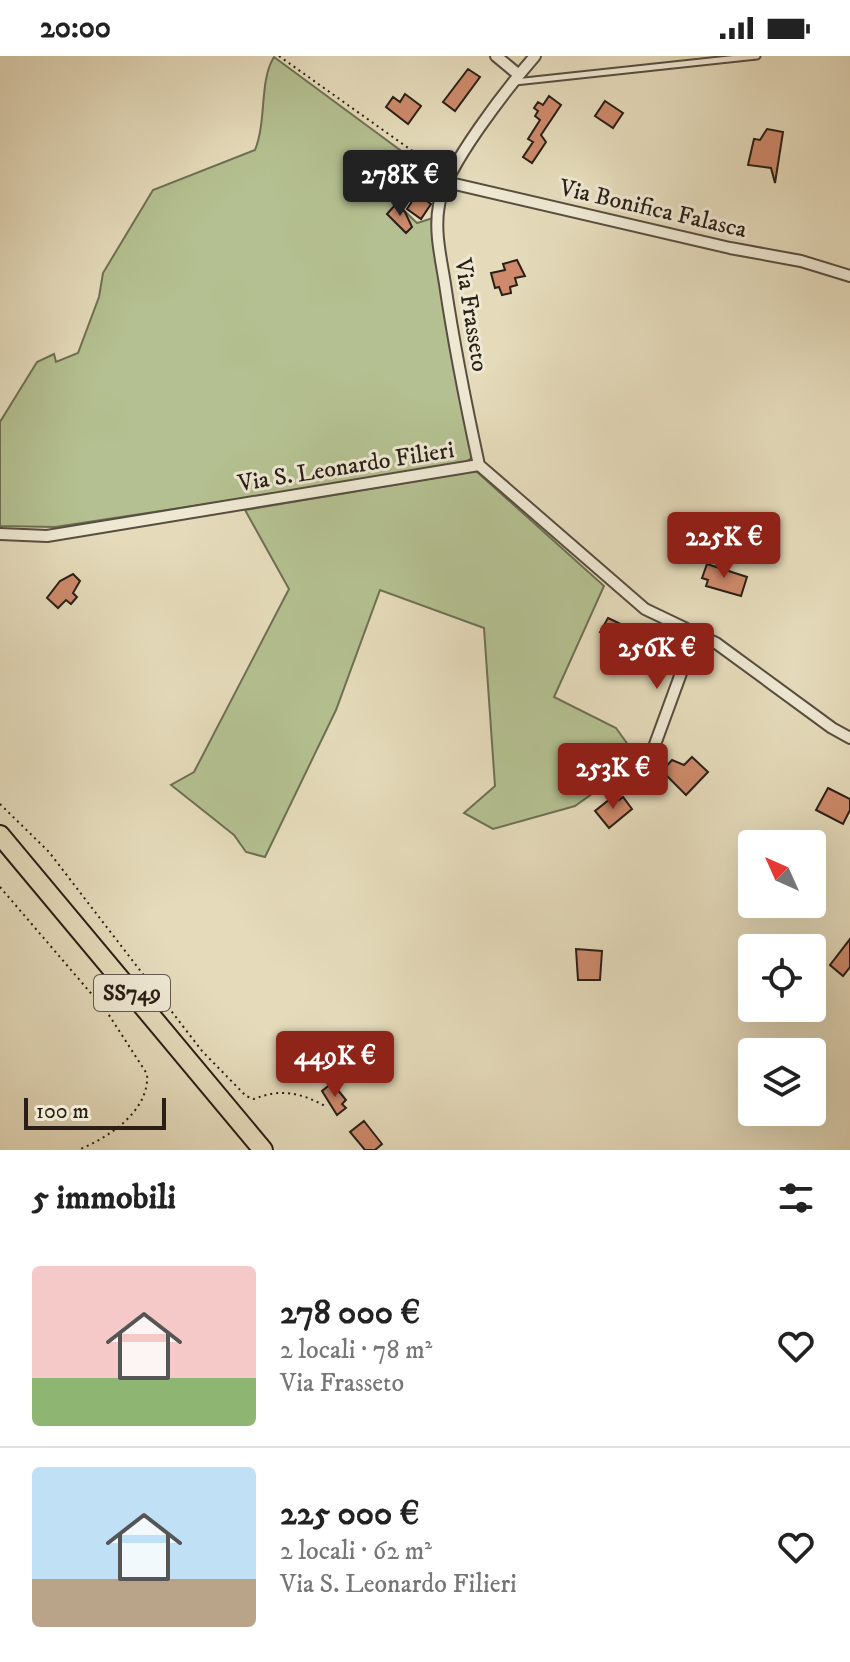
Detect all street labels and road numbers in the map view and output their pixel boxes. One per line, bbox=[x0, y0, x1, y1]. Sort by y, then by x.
street label: Via Bonifica Falasca bbox=[555, 173, 750, 245]
street label: Via Frasseto bbox=[447, 255, 495, 374]
street label: Via S. Leonardo Filieri bbox=[235, 435, 456, 499]
road number: SS749 bbox=[94, 975, 170, 1011]

